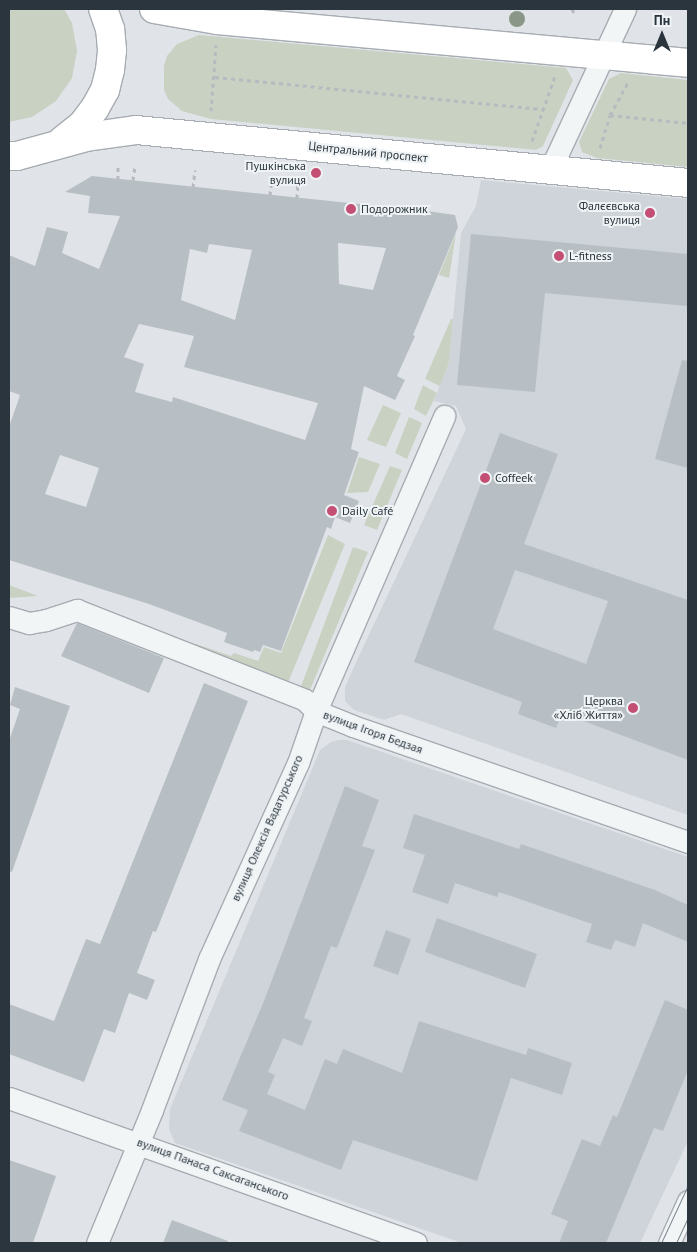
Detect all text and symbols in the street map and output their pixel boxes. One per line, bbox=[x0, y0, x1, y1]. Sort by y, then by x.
north arrow bbox=[637, 10, 687, 60]
text: Пн bbox=[654, 11, 670, 29]
street label: Центральний проспект bbox=[308, 139, 428, 165]
place label: Пушкінська вулиця bbox=[246, 159, 306, 187]
marker: Пушкінська вулиця bbox=[310, 167, 322, 179]
place label: Фалєєвська вулиця bbox=[579, 199, 640, 227]
place label: Подорожник bbox=[361, 202, 428, 216]
marker: Подорожник bbox=[345, 203, 357, 215]
marker: Фалєєвська вулиця bbox=[644, 207, 656, 219]
place label: L-fitness bbox=[569, 249, 612, 263]
marker: L-fitness bbox=[553, 250, 565, 262]
place label: Coffeek bbox=[495, 471, 533, 485]
marker: Coffeek bbox=[479, 472, 491, 484]
place label: Daily Café bbox=[342, 504, 394, 518]
marker: Daily Café bbox=[326, 505, 338, 517]
place label: Церква «Хліб Життя» bbox=[554, 694, 623, 722]
marker: Церква «Хліб Життя» bbox=[627, 702, 639, 714]
street label: вулиця Ігоря Бедзая bbox=[321, 707, 425, 757]
street label: вулиця Олексія Вадатурського bbox=[228, 753, 306, 903]
street label: вулиця Панаса Саксаганського bbox=[135, 1135, 291, 1203]

